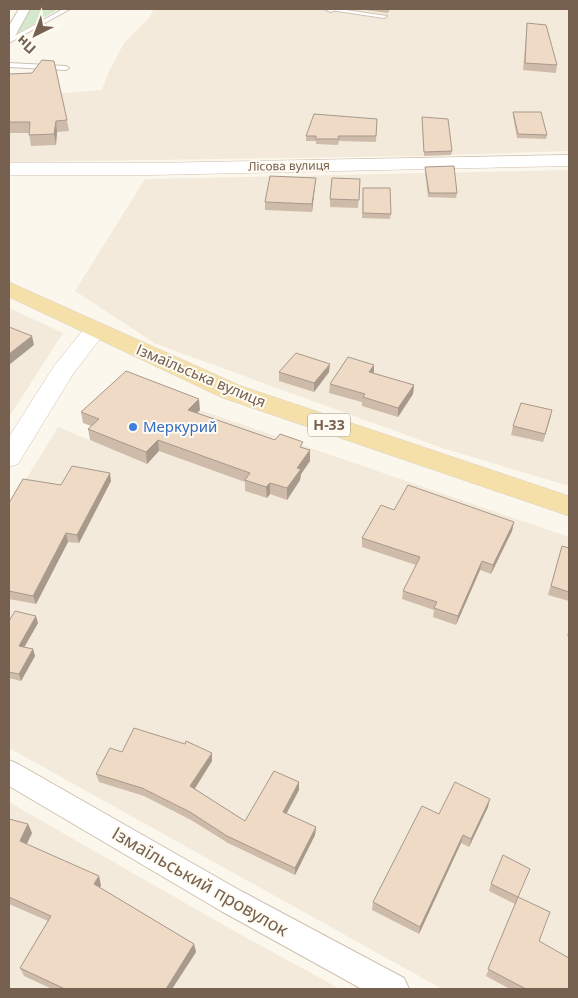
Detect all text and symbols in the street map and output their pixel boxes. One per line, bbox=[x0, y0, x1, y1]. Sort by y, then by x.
north arrow bbox=[10, 10, 60, 60]
text: Пн bbox=[12, 31, 40, 59]
street label: Лісова вулиця bbox=[248, 156, 330, 175]
street label: Ізмаїльська вулиця bbox=[134, 339, 269, 411]
road number: Н-33 bbox=[308, 414, 350, 436]
place label: Меркурий bbox=[143, 416, 217, 436]
marker: Меркурий bbox=[127, 421, 139, 433]
street label: Ізмаїльський провулок bbox=[108, 821, 293, 942]

